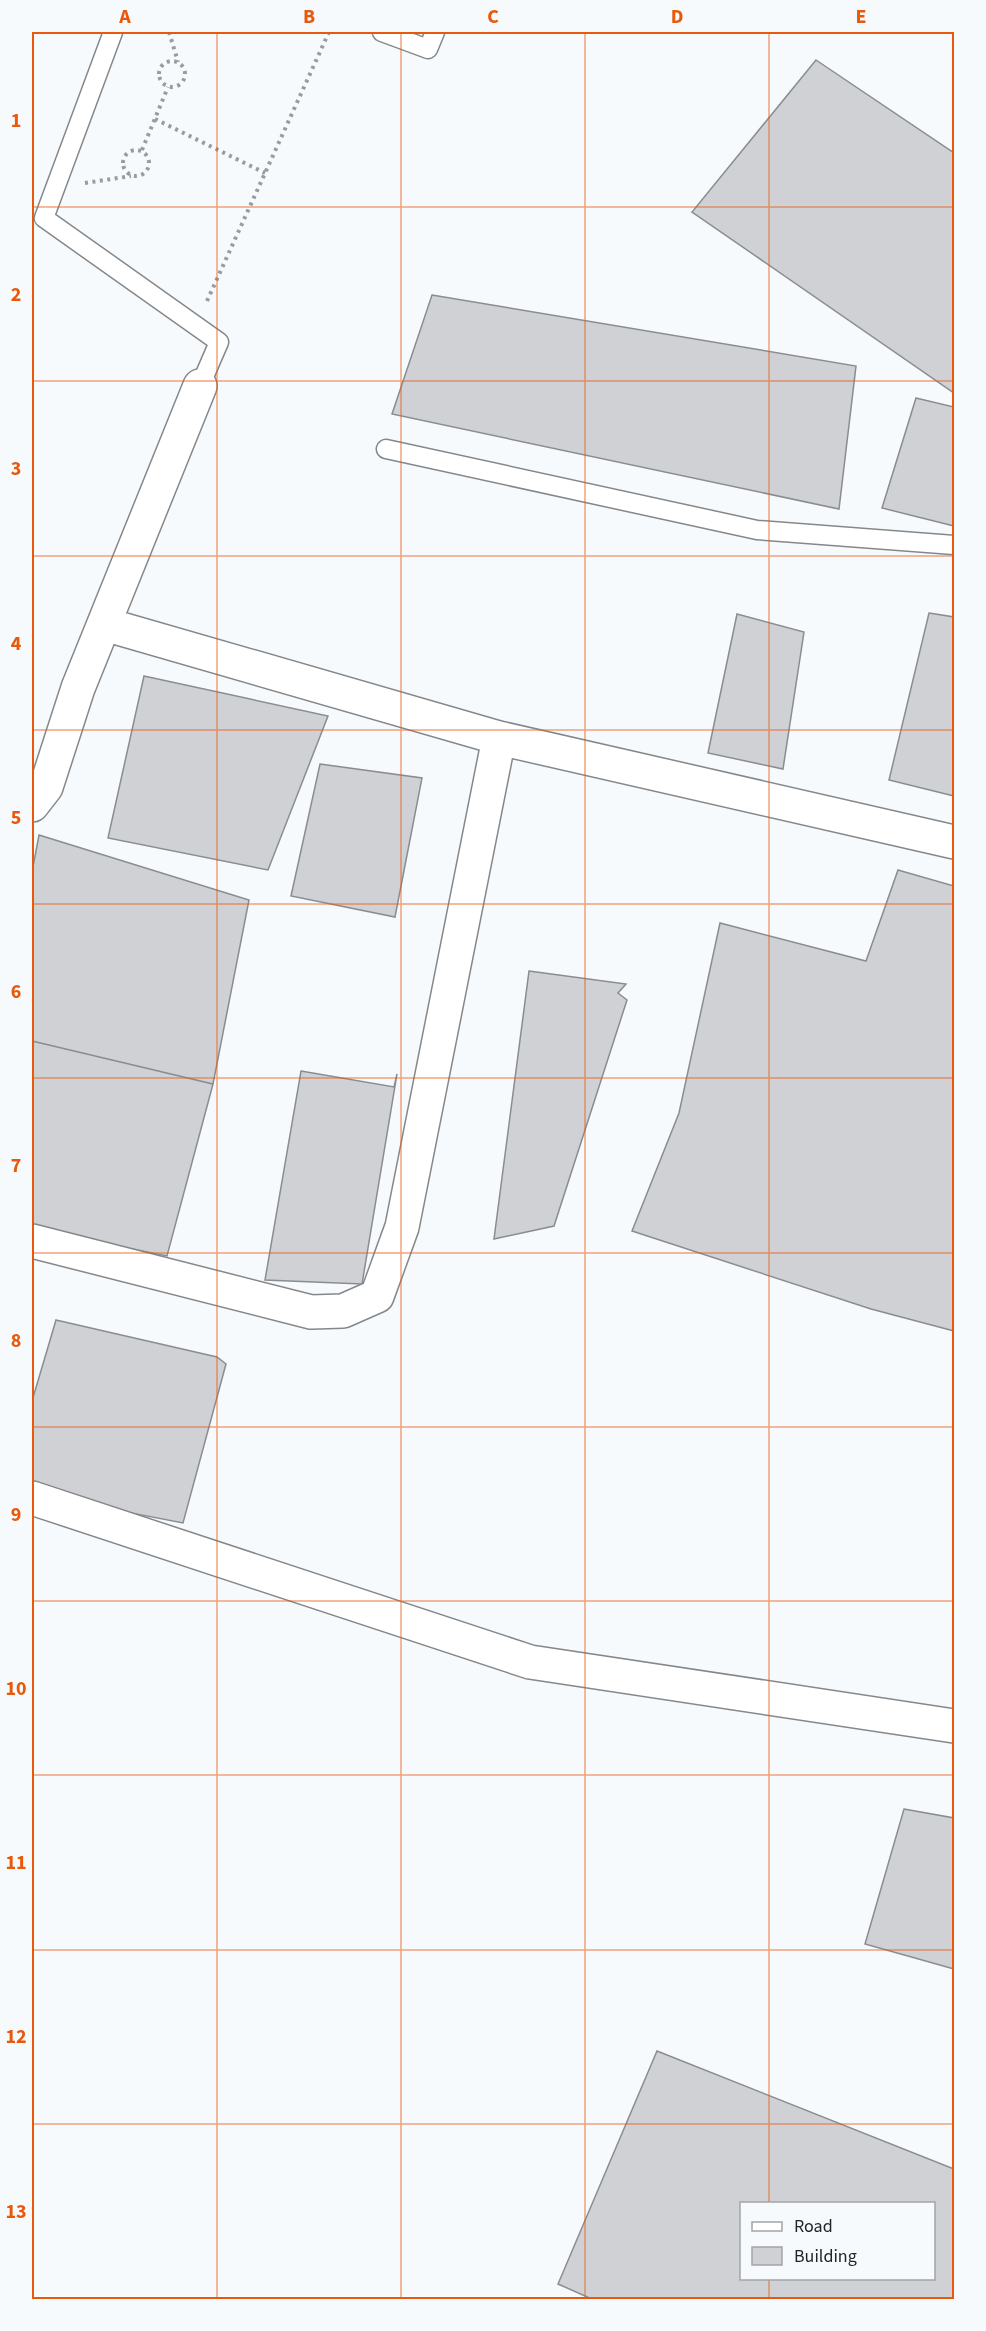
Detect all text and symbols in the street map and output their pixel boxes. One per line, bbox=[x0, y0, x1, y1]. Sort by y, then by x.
text: A bbox=[118, 3, 131, 31]
text: B bbox=[303, 3, 315, 31]
text: C bbox=[487, 3, 499, 31]
text: D bbox=[671, 3, 683, 31]
text: E bbox=[856, 3, 866, 31]
text: 1 bbox=[11, 107, 21, 135]
text: 2 bbox=[11, 281, 21, 309]
text: 3 bbox=[11, 455, 21, 483]
text: 4 bbox=[11, 630, 22, 658]
text: 5 bbox=[11, 804, 21, 832]
text: 6 bbox=[11, 978, 21, 1006]
text: 7 bbox=[11, 1152, 21, 1180]
text: 8 bbox=[11, 1327, 21, 1355]
text: 9 bbox=[11, 1501, 21, 1529]
text: 10 bbox=[5, 1675, 27, 1703]
text: 11 bbox=[5, 1849, 27, 1877]
text: 12 bbox=[5, 2023, 27, 2051]
text: 13 bbox=[5, 2198, 27, 2226]
legend bbox=[740, 2202, 935, 2280]
text: Road bbox=[794, 2214, 833, 2239]
text: Building bbox=[794, 2244, 857, 2269]

